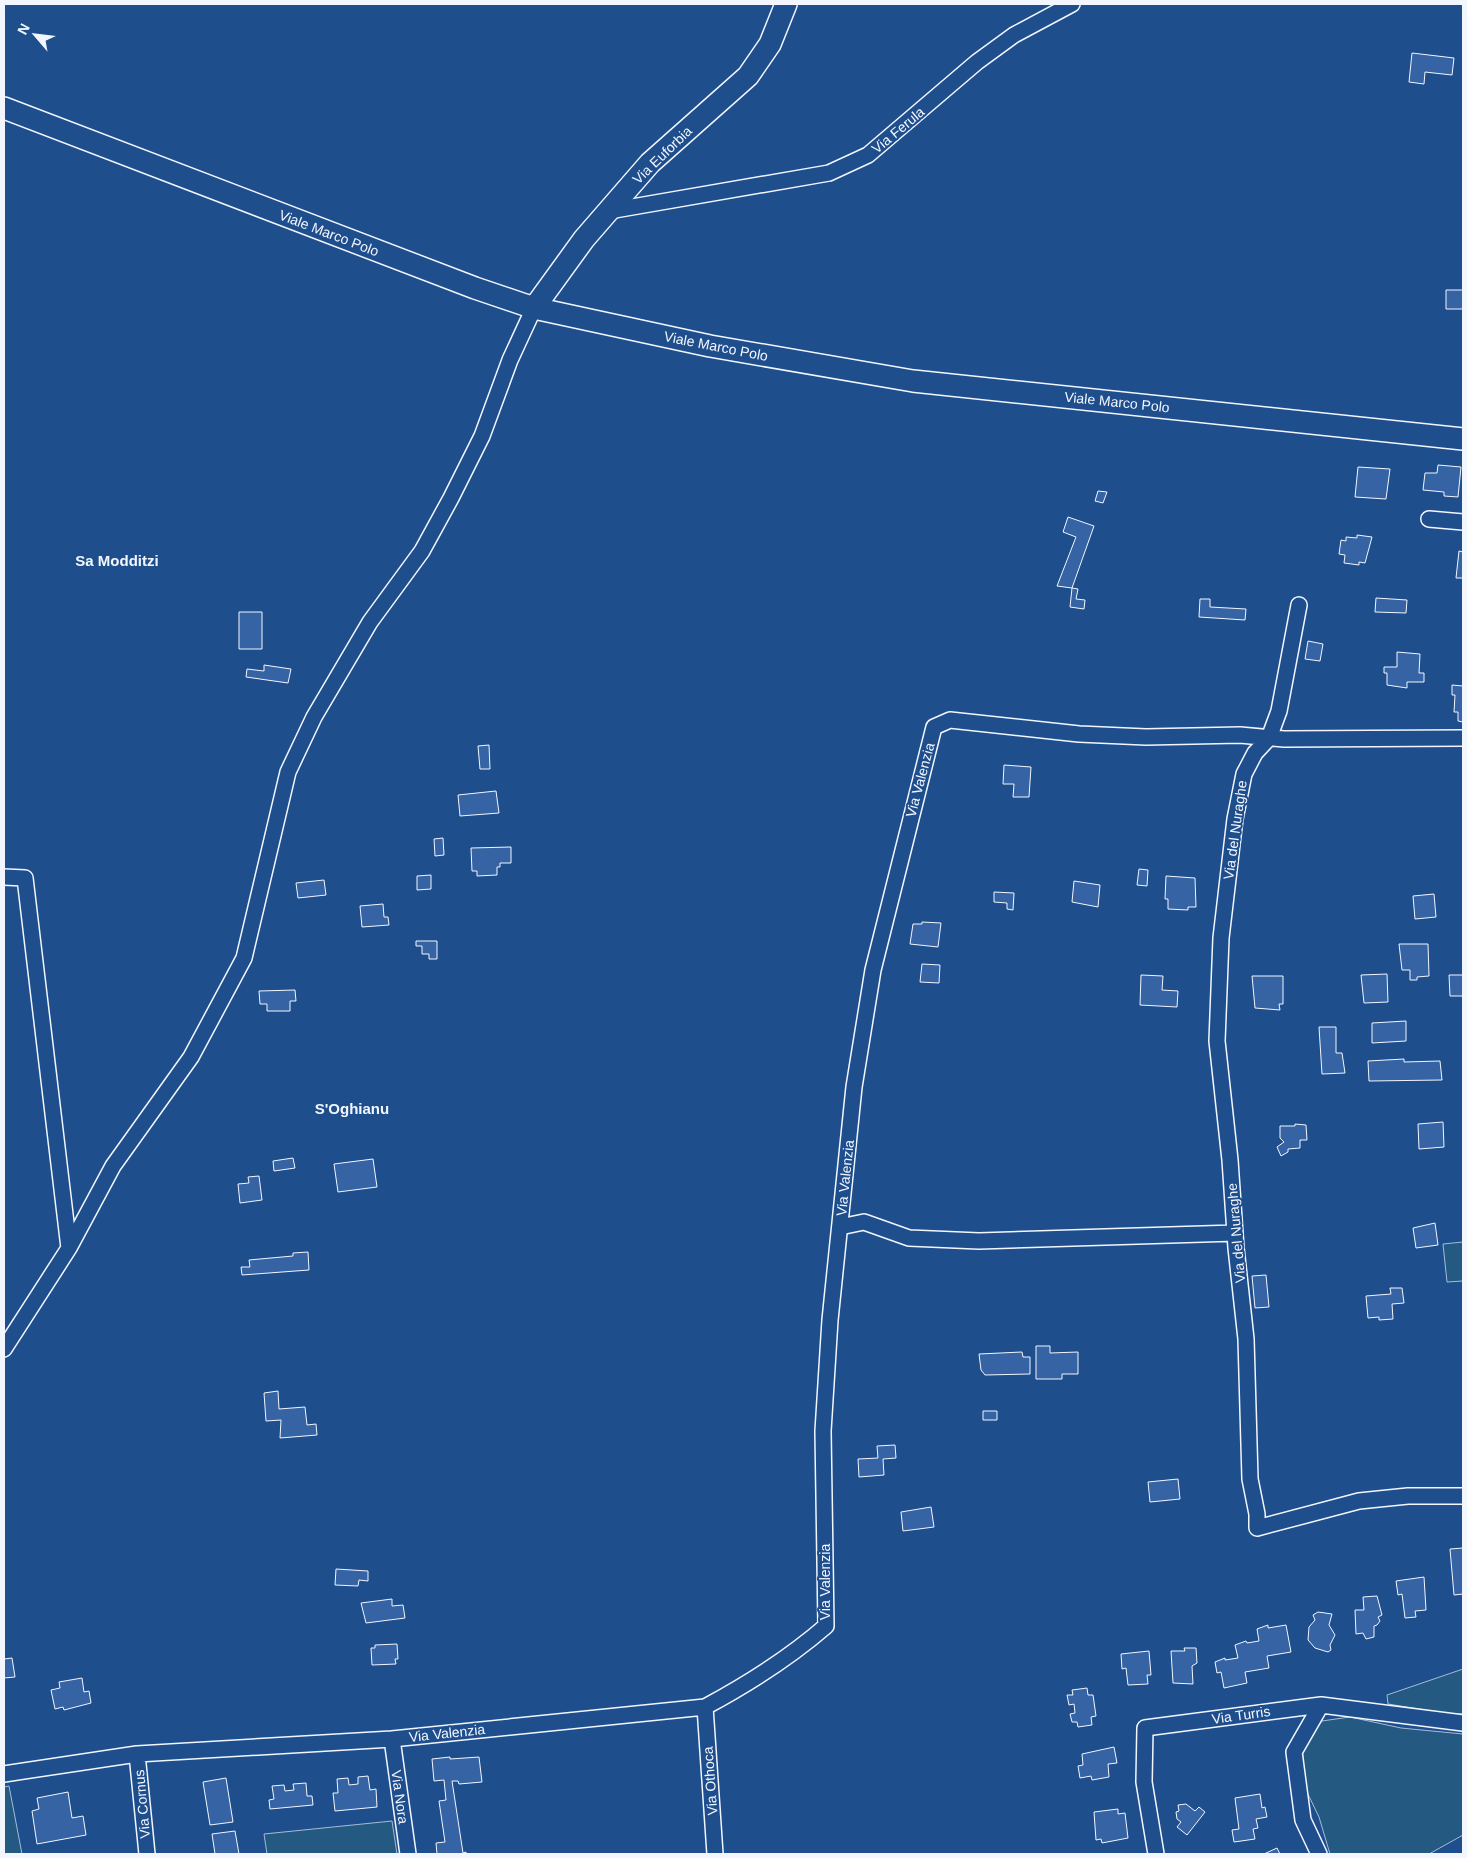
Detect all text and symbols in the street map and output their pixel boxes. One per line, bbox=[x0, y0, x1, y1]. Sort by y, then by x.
north arrow bbox=[10, 10, 60, 60]
text: N bbox=[14, 21, 33, 37]
street label: Via Ferula bbox=[869, 103, 928, 157]
street label: Via Euforbia bbox=[629, 123, 695, 187]
street label: Viale Marco Polo bbox=[277, 207, 381, 259]
street label: Viale Marco Polo bbox=[663, 328, 770, 364]
street label: Viale Marco Polo bbox=[1064, 389, 1171, 415]
district label: Sa Modditzi bbox=[75, 552, 159, 569]
street label: Via Valenzia bbox=[902, 741, 938, 819]
street label: Via del Nuraghe bbox=[1220, 779, 1250, 881]
district label: S'Oghianu bbox=[315, 1100, 389, 1117]
street label: Via Valenzia bbox=[833, 1139, 857, 1217]
street label: Via del Nuraghe bbox=[1224, 1182, 1248, 1284]
street label: Via Valenzia bbox=[817, 1544, 833, 1620]
street label: Via Turris bbox=[1211, 1703, 1271, 1727]
street label: Via Valenzia bbox=[408, 1721, 486, 1745]
street label: Via Othoca bbox=[700, 1746, 720, 1816]
street label: Via Cornus bbox=[131, 1769, 153, 1839]
street label: Via Nora bbox=[388, 1769, 412, 1825]

